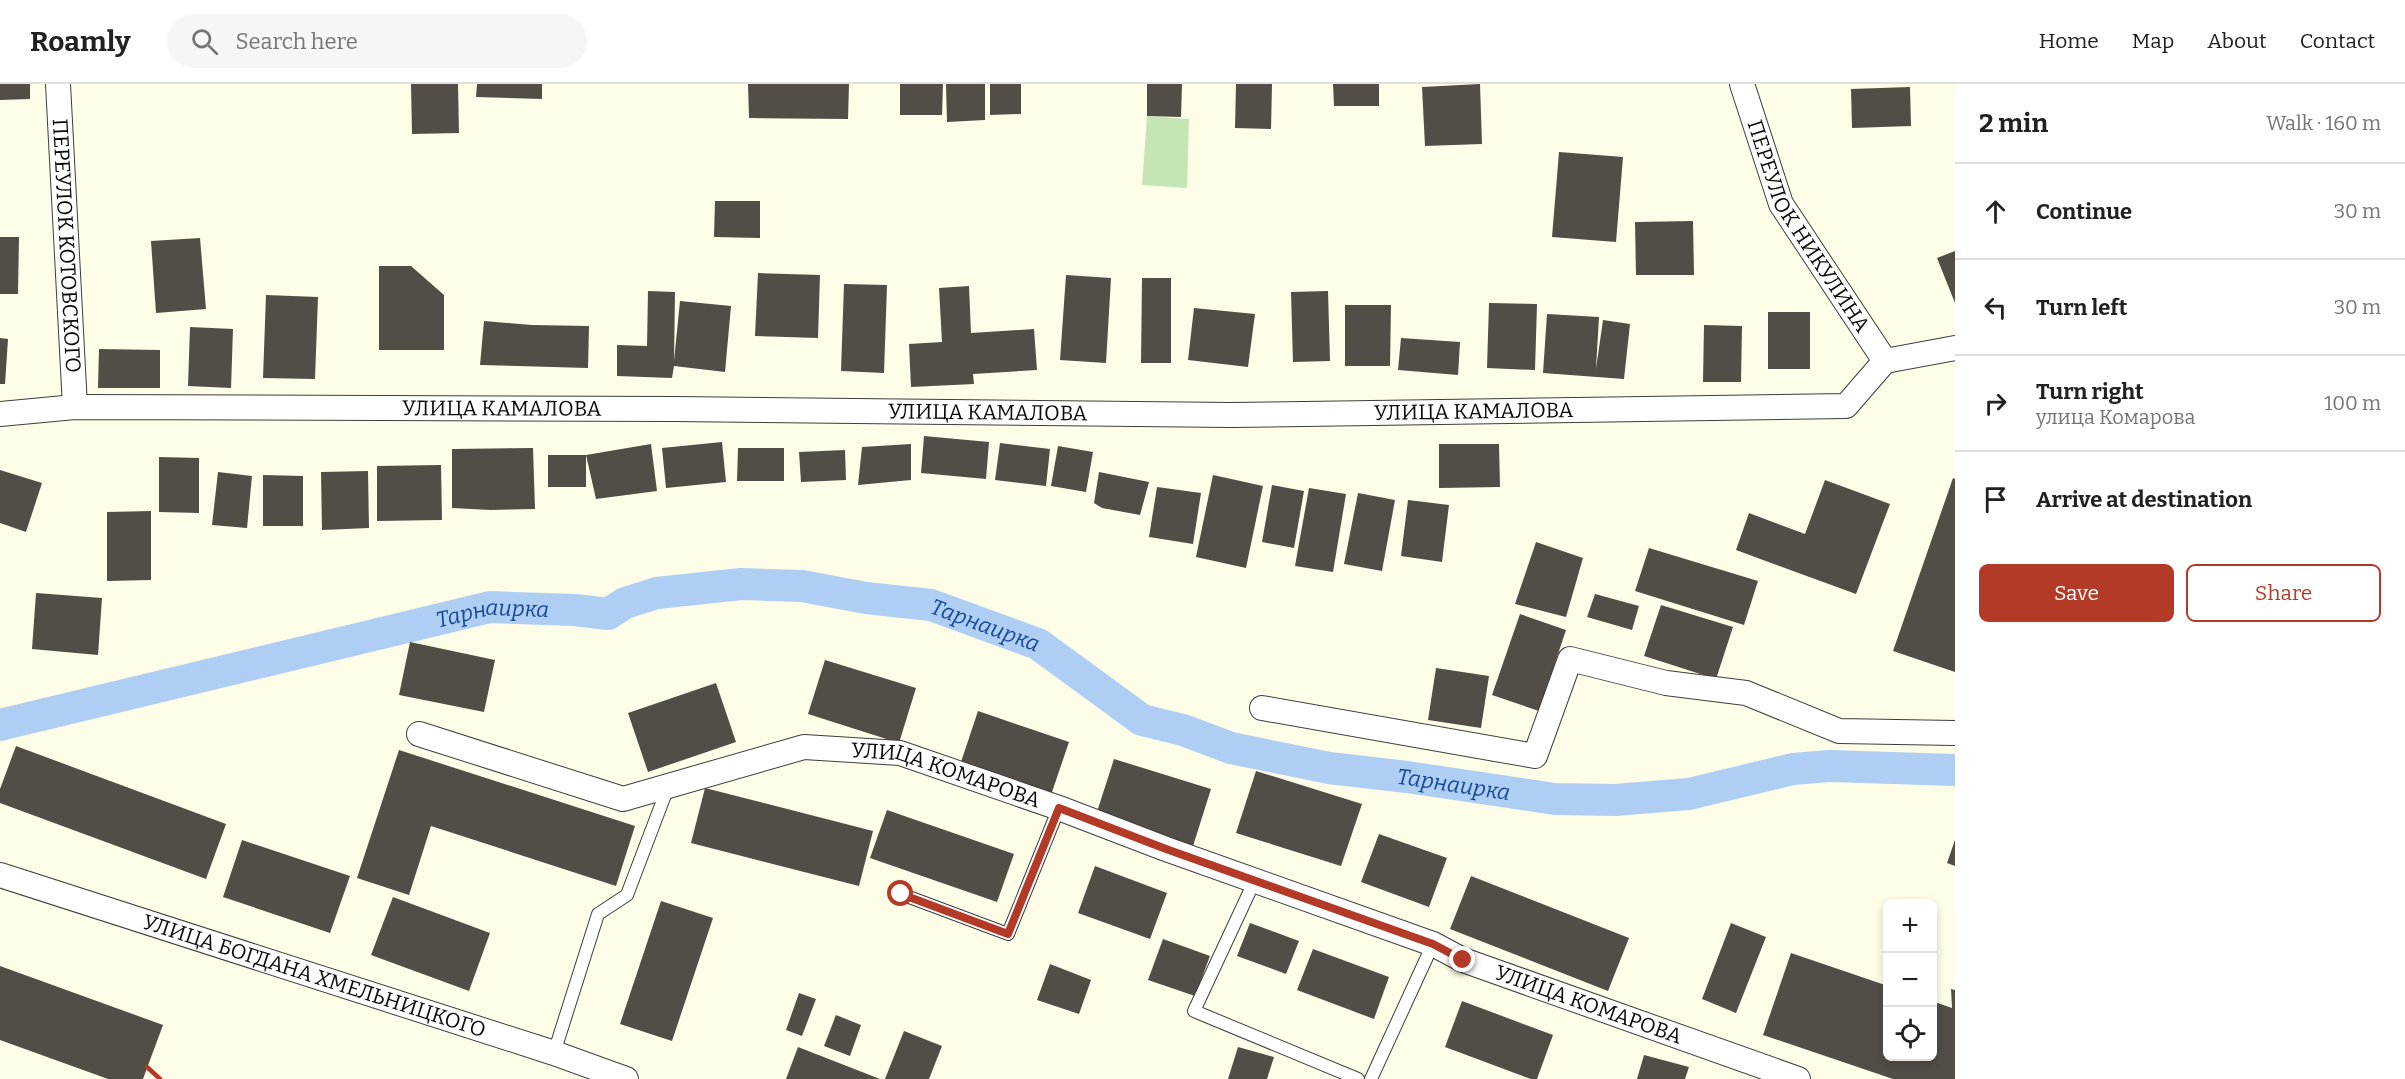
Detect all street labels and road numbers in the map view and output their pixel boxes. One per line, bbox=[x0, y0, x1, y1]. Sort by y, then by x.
street label: ПЕРЕУЛОК НИКУЛИНА bbox=[1742, 117, 1875, 337]
street label: ПЕРЕУЛОК КОТОВСКОГО bbox=[47, 118, 86, 373]
street label: УЛИЦА КАМАЛОВА bbox=[402, 395, 601, 422]
street label: УЛИЦА КАМАЛОВА bbox=[1374, 397, 1574, 426]
street label: УЛИЦА КАМАЛОВА bbox=[888, 398, 1088, 426]
street label: УЛИЦА КОМАРОВА bbox=[850, 737, 1044, 814]
street label: УЛИЦА БОГДАНА ХМЕЛЬНИЦКОГО bbox=[139, 909, 489, 1043]
street label: УЛИЦА КОМАРОВА bbox=[1491, 959, 1686, 1050]

